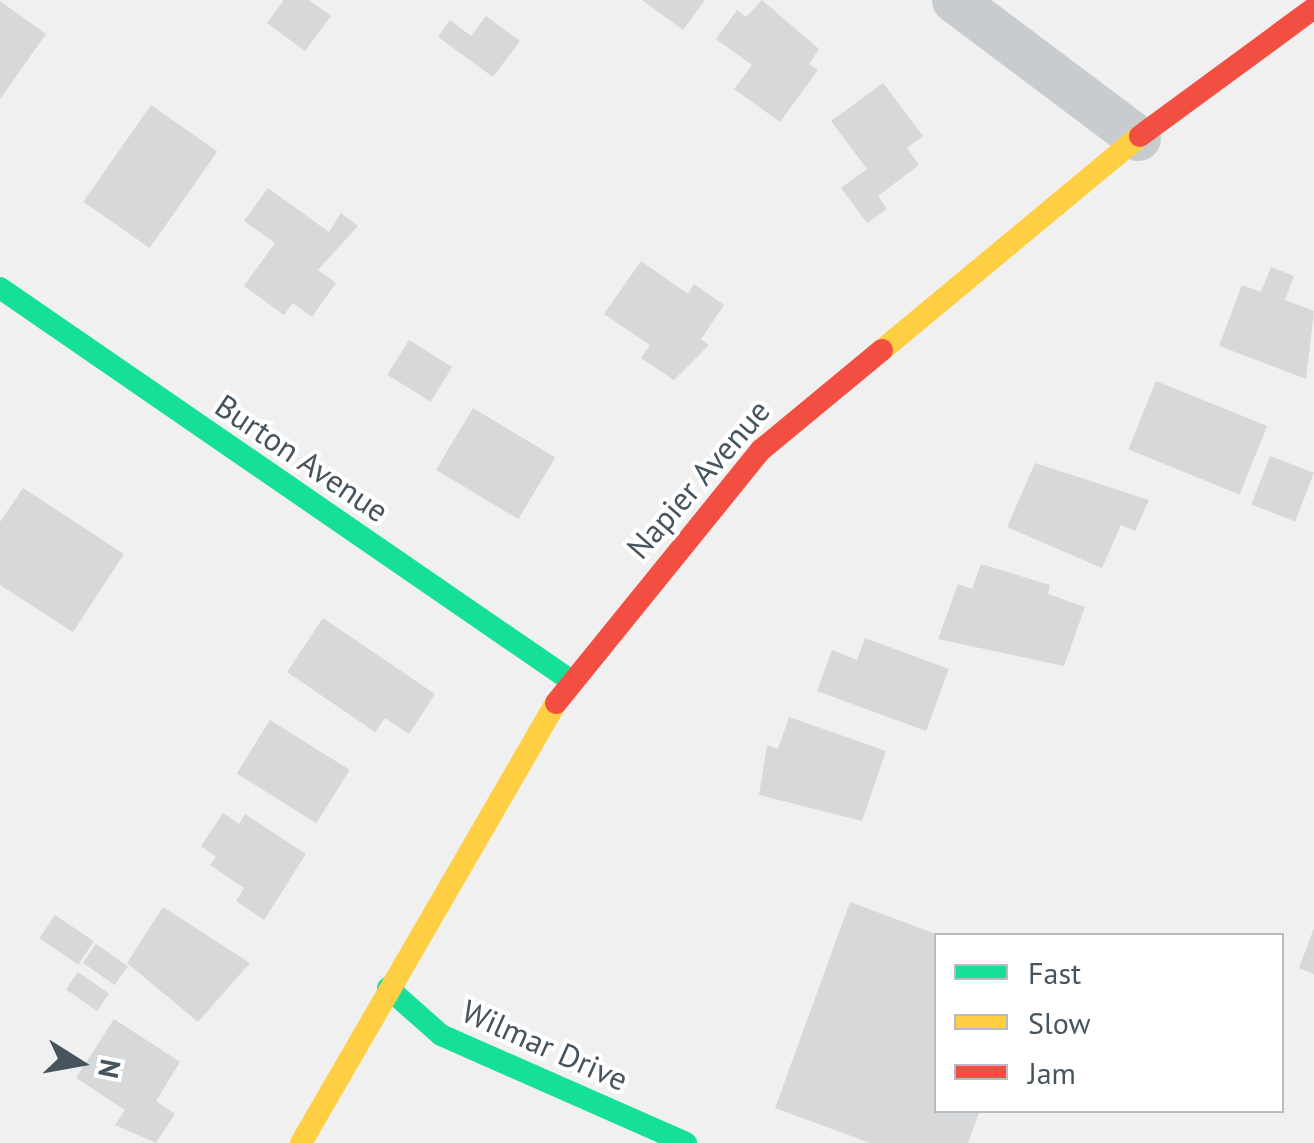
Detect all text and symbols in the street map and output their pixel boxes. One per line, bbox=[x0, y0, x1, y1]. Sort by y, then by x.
street label: Burton Avenue bbox=[208, 386, 396, 530]
street label: Napier Avenue bbox=[618, 391, 778, 567]
legend bbox=[934, 933, 1284, 1113]
text: Fast bbox=[1028, 953, 1081, 992]
street label: Wilmar Drive bbox=[456, 991, 634, 1099]
text: Slow bbox=[1028, 1003, 1091, 1042]
north arrow bbox=[30, 1013, 130, 1113]
text: Jam bbox=[1028, 1053, 1076, 1092]
text: N bbox=[90, 1056, 130, 1081]

